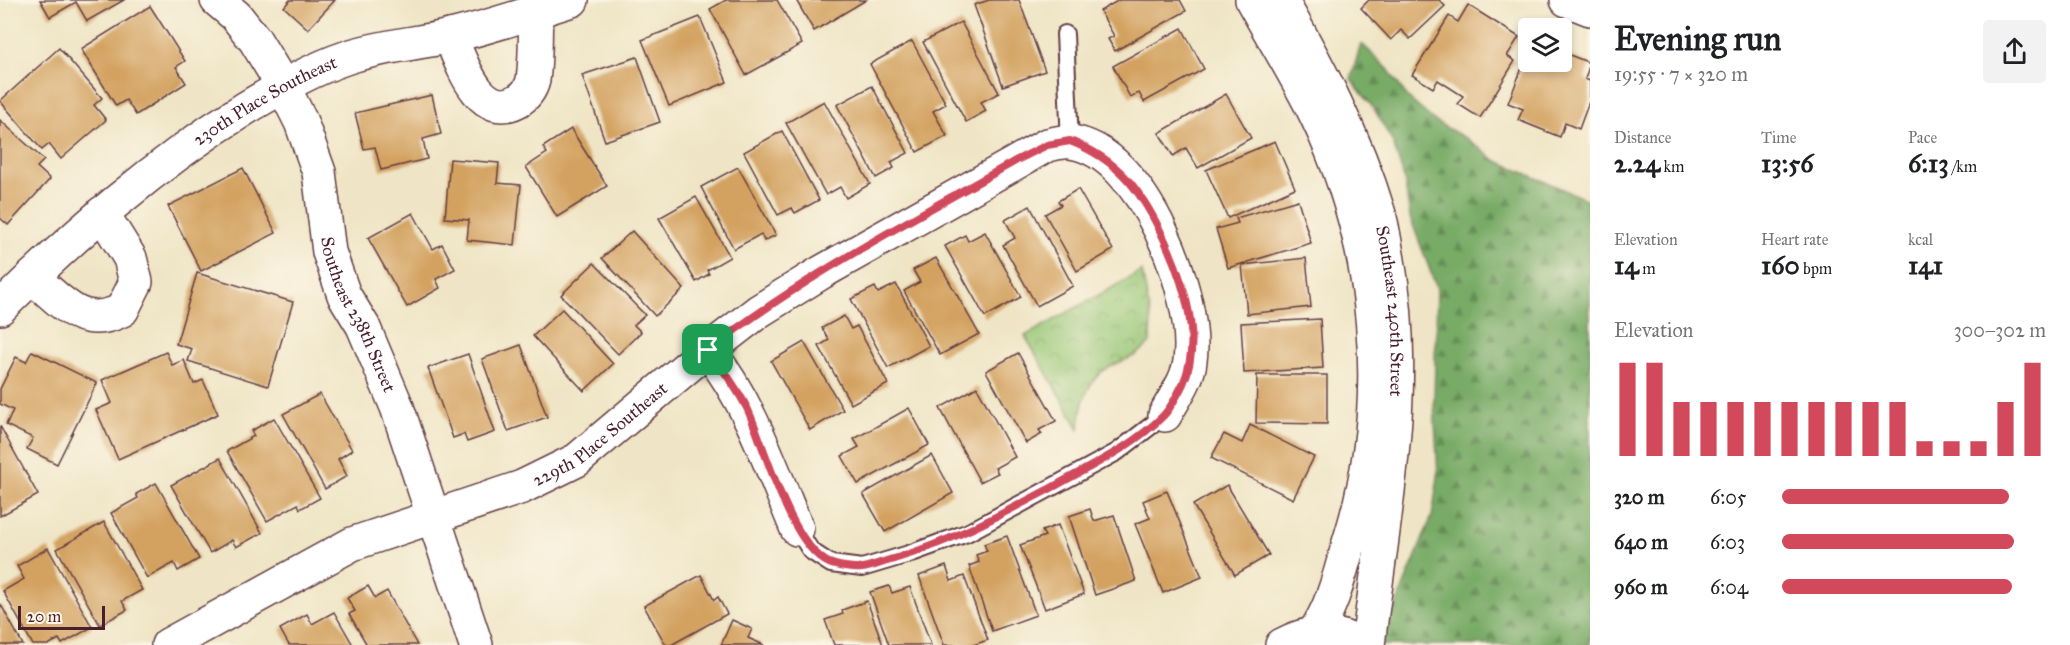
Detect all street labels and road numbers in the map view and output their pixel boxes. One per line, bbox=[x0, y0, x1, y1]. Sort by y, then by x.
street label: 230th Place Southeast bbox=[189, 51, 341, 150]
street label: Southeast 240th Street bbox=[1371, 224, 1408, 398]
street label: Southeast 238th Street bbox=[316, 235, 401, 396]
street label: 229th Place Southeast bbox=[529, 377, 672, 491]

